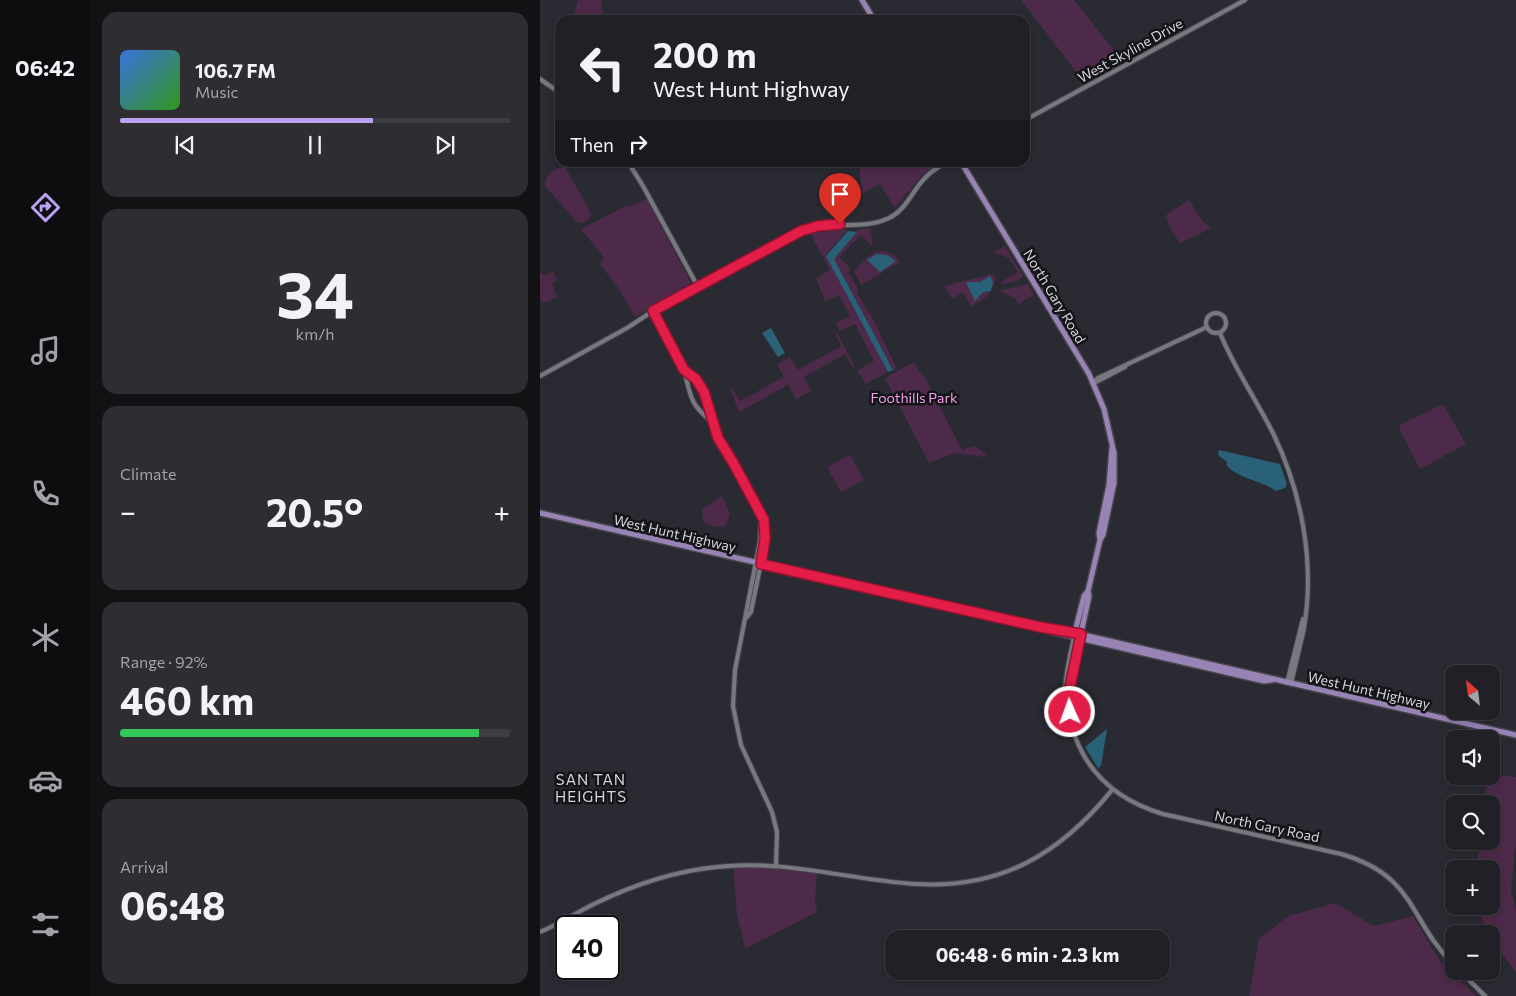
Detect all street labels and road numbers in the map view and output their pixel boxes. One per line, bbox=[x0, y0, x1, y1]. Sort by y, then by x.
street label: West Skyline Drive bbox=[1074, 14, 1186, 86]
street label: North Gary Road bbox=[1020, 246, 1090, 346]
street label: West Hunt Highway bbox=[612, 511, 738, 555]
street label: West Hunt Highway bbox=[1306, 668, 1432, 712]
street label: North Gary Road bbox=[1213, 807, 1321, 845]

